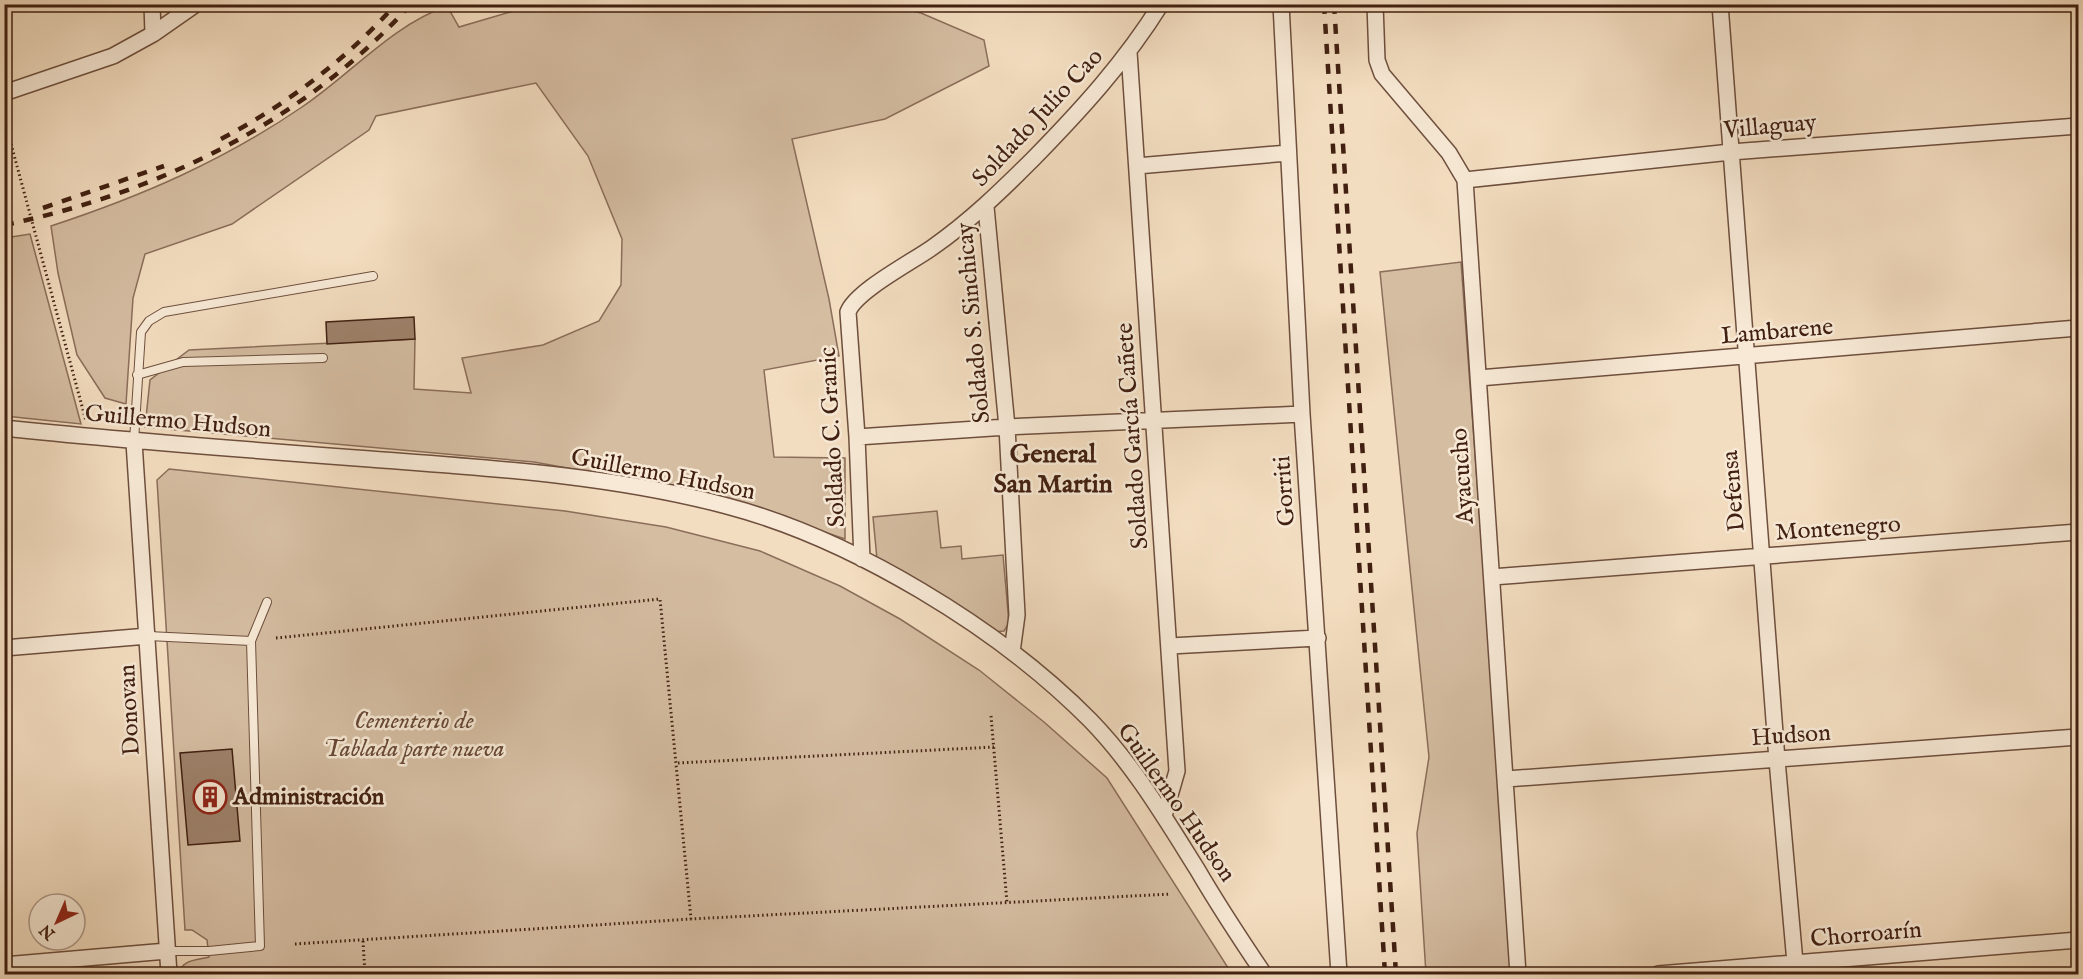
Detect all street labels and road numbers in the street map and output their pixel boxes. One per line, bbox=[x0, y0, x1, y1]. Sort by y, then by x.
street label: Soldado Julio Cao bbox=[966, 42, 1110, 194]
street label: Villaguay bbox=[1721, 107, 1818, 147]
street label: Soldado S. Sinchicay bbox=[950, 221, 998, 425]
street label: Lambarene bbox=[1719, 312, 1835, 352]
street label: Soldado García Cañete bbox=[1110, 322, 1156, 550]
street label: Soldado C. Granic bbox=[813, 346, 853, 528]
street label: Guillermo Hudson bbox=[83, 398, 273, 446]
street label: Ayacucho bbox=[1444, 427, 1482, 526]
street label: Guillermo Hudson bbox=[568, 442, 758, 508]
street label: Defensa bbox=[1715, 448, 1753, 533]
street label: Gorriti bbox=[1267, 455, 1303, 527]
street label: Montenegro bbox=[1774, 509, 1902, 549]
street label: Donovan bbox=[112, 663, 148, 756]
street label: Guillermo Hudson bbox=[1110, 718, 1242, 889]
street label: Hudson bbox=[1750, 718, 1832, 754]
street label: Chorroarín bbox=[1809, 915, 1923, 955]

